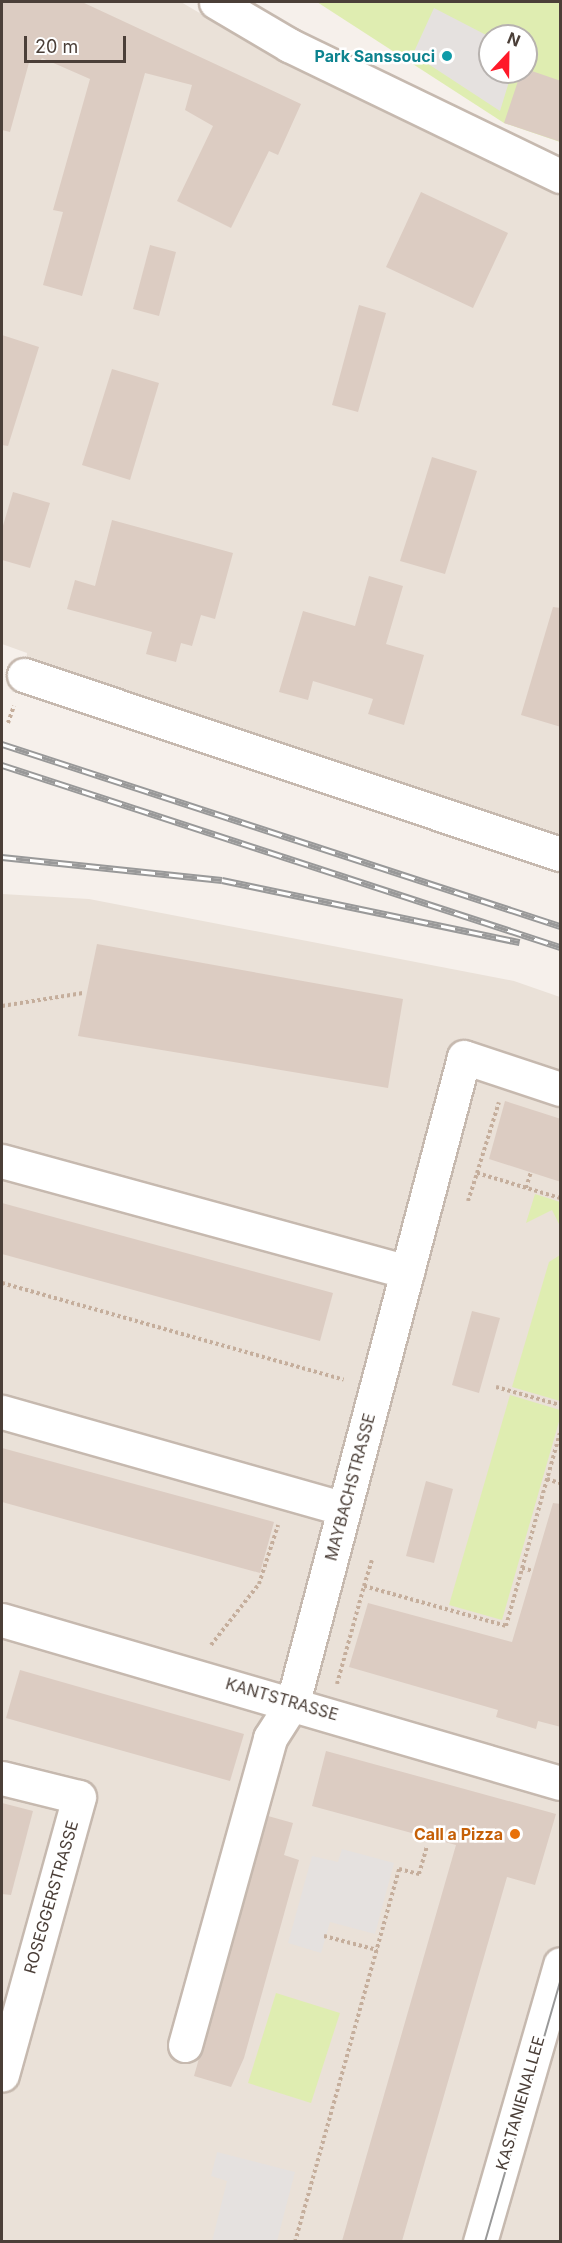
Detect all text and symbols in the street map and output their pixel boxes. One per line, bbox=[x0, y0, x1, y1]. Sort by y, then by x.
scale bar bbox=[27, 24, 129, 62]
north arrow bbox=[478, 24, 538, 84]
text: N bbox=[505, 28, 523, 51]
text: 20 m bbox=[35, 36, 78, 57]
place label: Park Sanssouci bbox=[315, 46, 435, 66]
marker: Park Sanssouci bbox=[440, 49, 454, 63]
street label: MAYBACHSTRASSE bbox=[321, 1411, 379, 1563]
street label: KANTSTRASSE bbox=[223, 1674, 341, 1724]
street label: ROSEGGERSTRASSE bbox=[20, 1818, 82, 1976]
place label: Call a Pizza bbox=[414, 1824, 503, 1844]
marker: Call a Pizza bbox=[508, 1827, 522, 1841]
street label: KASTANIENALLEE bbox=[492, 2034, 548, 2172]

